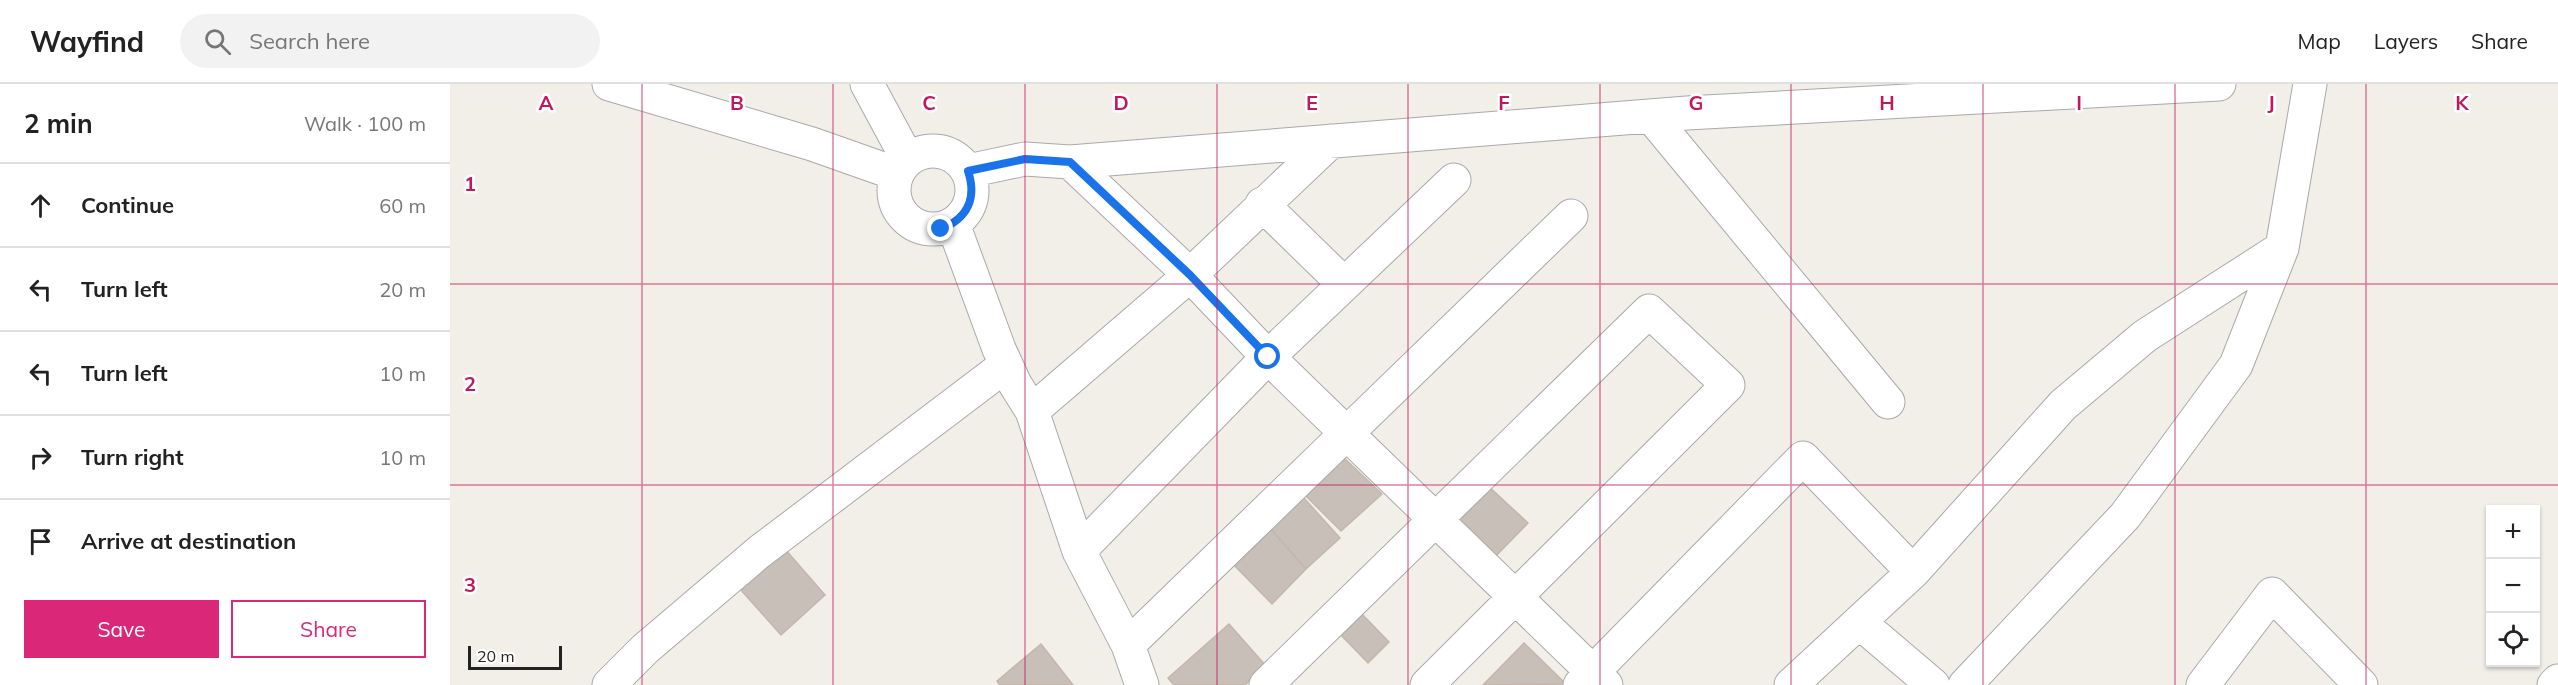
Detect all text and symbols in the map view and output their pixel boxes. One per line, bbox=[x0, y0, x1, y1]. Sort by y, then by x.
search box bbox=[180, 14, 600, 68]
text: Wayfind bbox=[30, 24, 144, 59]
icon: search bbox=[201, 25, 234, 58]
text: Search here bbox=[249, 27, 370, 55]
text: Map bbox=[2298, 28, 2341, 54]
text: Layers bbox=[2374, 28, 2438, 54]
text: Share bbox=[2471, 28, 2528, 54]
text: A bbox=[539, 90, 554, 115]
text: B bbox=[730, 90, 744, 115]
text: C bbox=[922, 90, 936, 115]
text: D bbox=[1113, 90, 1129, 115]
text: E bbox=[1306, 90, 1318, 115]
text: F bbox=[1498, 90, 1510, 115]
text: G bbox=[1689, 90, 1703, 115]
text: H bbox=[1879, 90, 1895, 115]
text: I bbox=[2076, 90, 2082, 115]
text: J bbox=[2267, 90, 2275, 115]
text: K bbox=[2455, 90, 2469, 115]
text: 2 min bbox=[24, 107, 93, 140]
text: Walk · 100 m bbox=[304, 111, 426, 136]
text: 1 bbox=[464, 171, 476, 196]
icon: ahead bbox=[24, 189, 57, 222]
text: Continue bbox=[81, 191, 174, 219]
text: 60 m bbox=[379, 193, 426, 218]
route end bbox=[927, 215, 953, 241]
icon: left bbox=[24, 273, 57, 306]
text: Turn left bbox=[81, 275, 168, 303]
text: 20 m bbox=[379, 277, 426, 302]
route start bbox=[1254, 343, 1280, 369]
icon: left bbox=[24, 357, 57, 390]
text: Turn left bbox=[81, 359, 168, 387]
text: 10 m bbox=[379, 361, 426, 386]
text: 2 bbox=[464, 371, 476, 396]
icon: right bbox=[24, 441, 57, 474]
text: Turn right bbox=[81, 443, 184, 471]
text: 10 m bbox=[379, 445, 426, 470]
map controls bbox=[2486, 505, 2540, 667]
button: + bbox=[2486, 505, 2540, 559]
icon: arrive bbox=[24, 525, 57, 558]
text: Arrive at destination bbox=[81, 527, 296, 555]
button: − bbox=[2486, 559, 2540, 613]
text: 3 bbox=[464, 572, 476, 597]
button: Save bbox=[24, 600, 219, 658]
button: Share bbox=[231, 600, 426, 658]
button: locate bbox=[2486, 613, 2540, 667]
scale bar bbox=[468, 643, 562, 670]
text: 20 m bbox=[477, 646, 514, 666]

